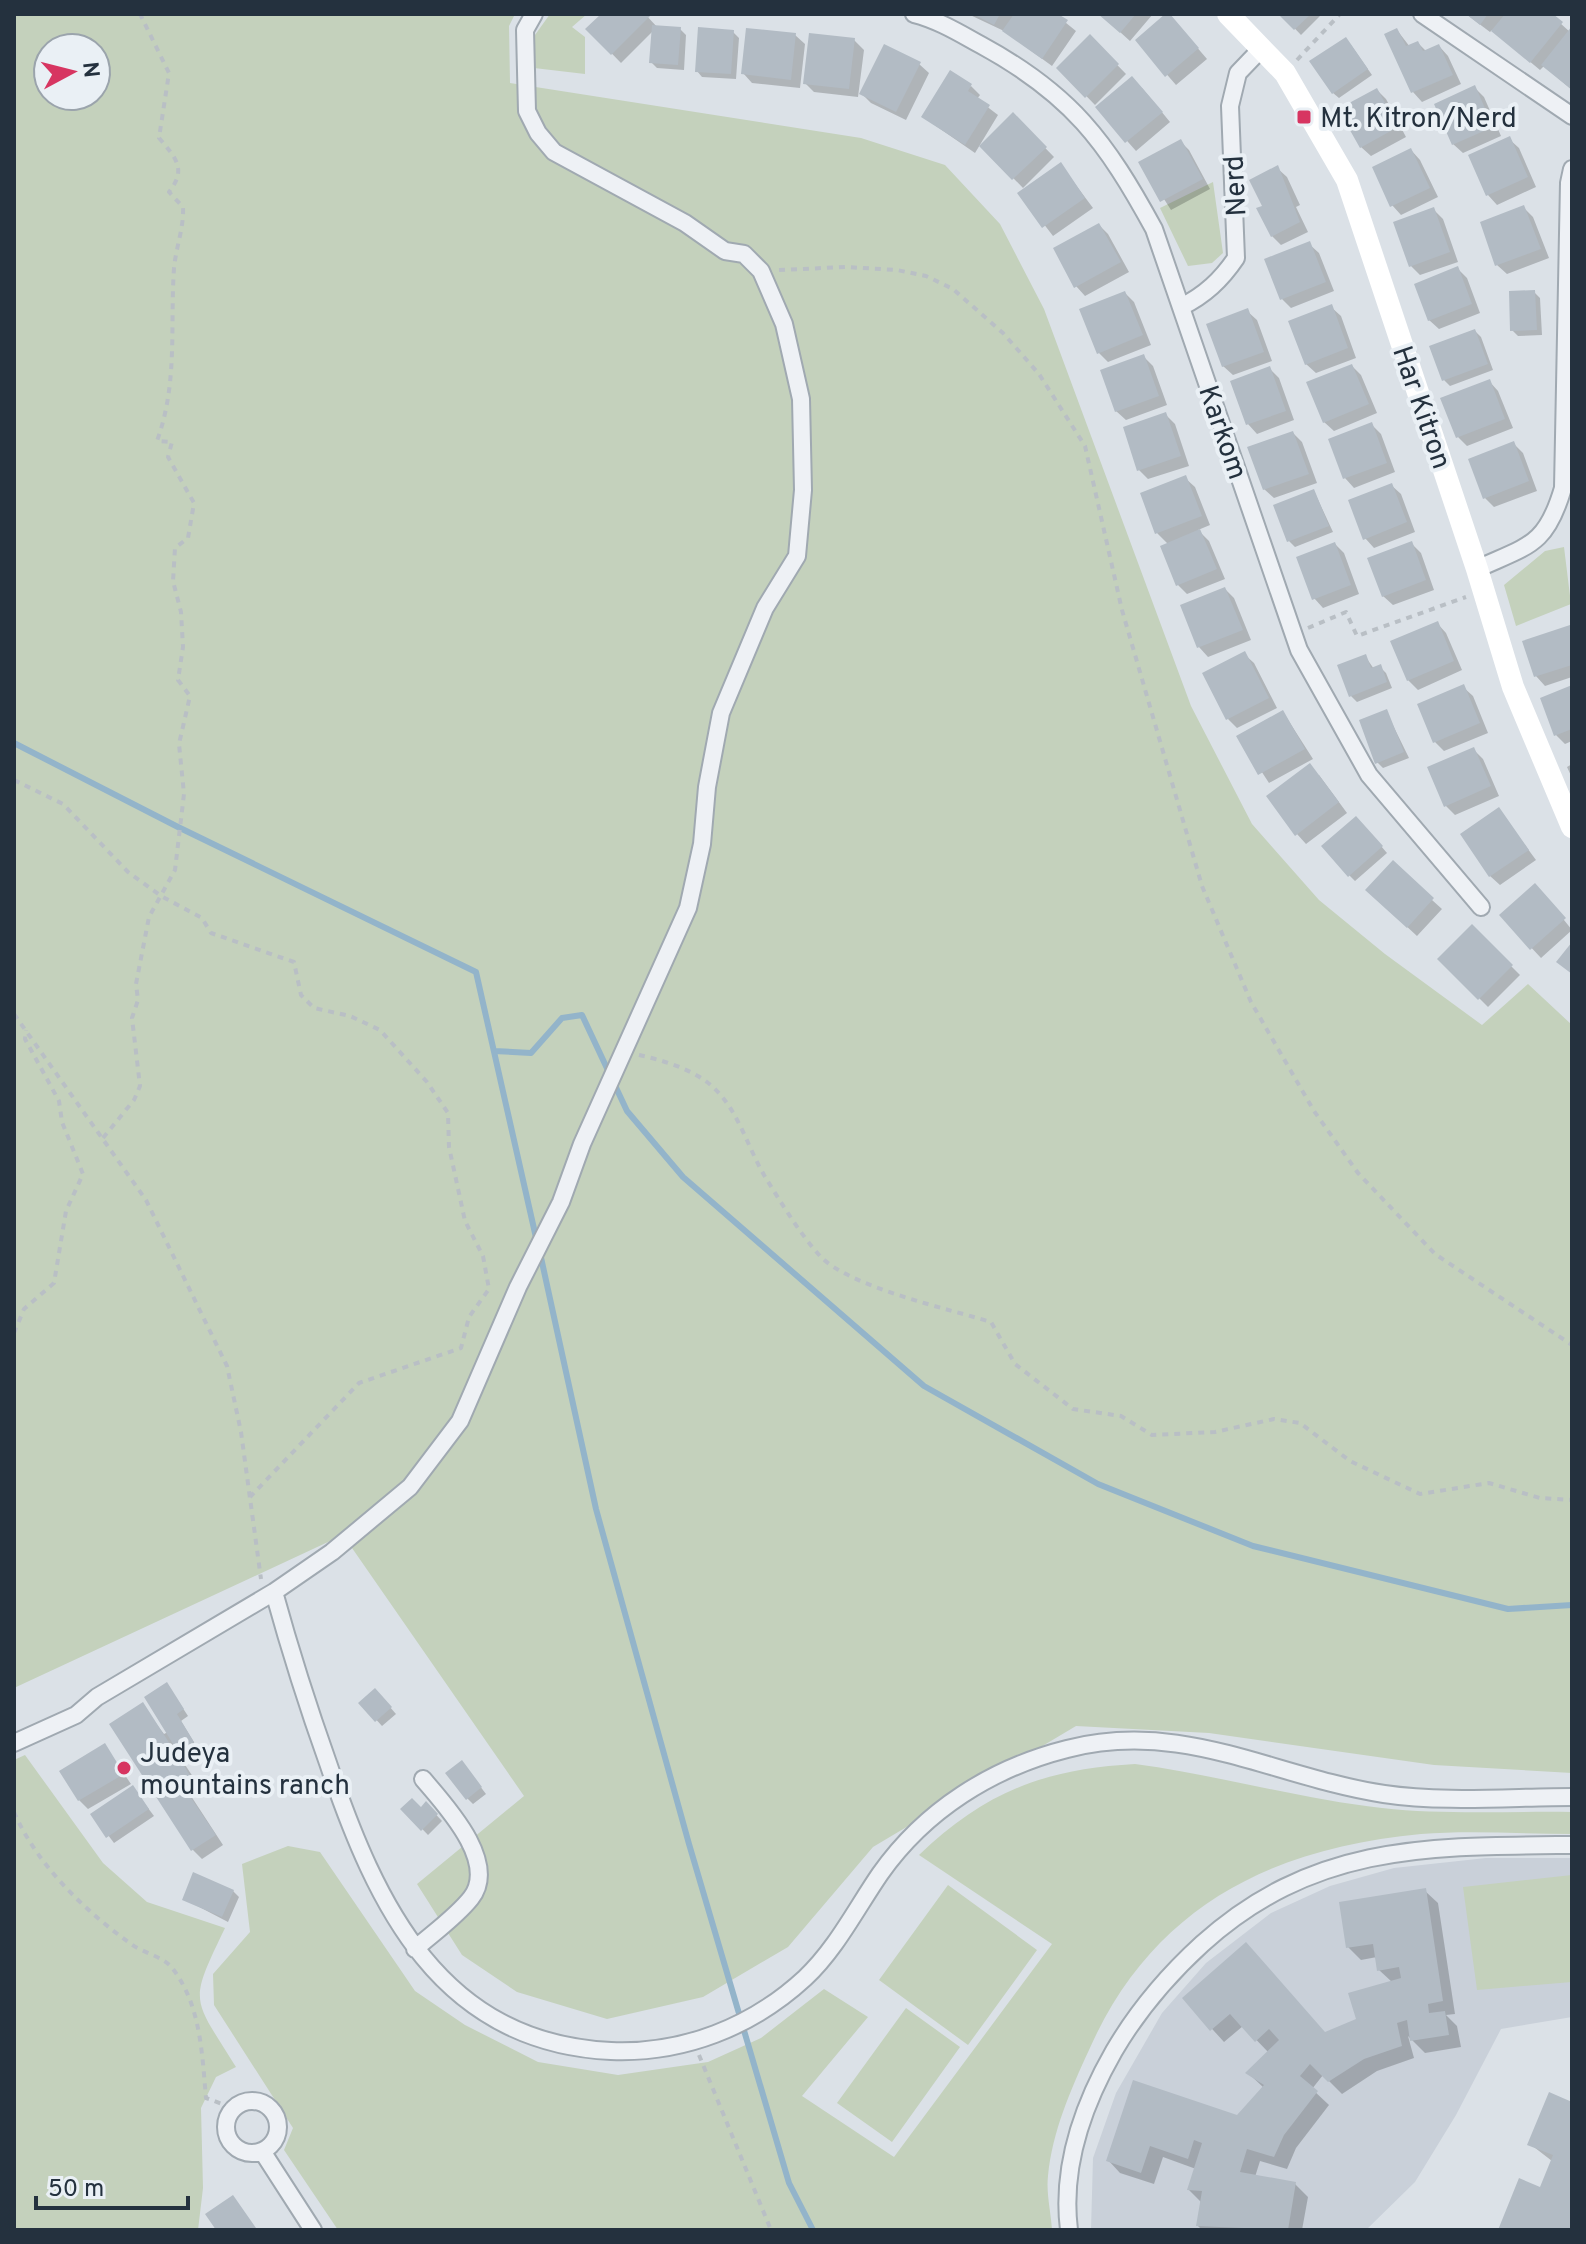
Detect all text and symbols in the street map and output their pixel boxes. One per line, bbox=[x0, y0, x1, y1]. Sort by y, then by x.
north arrow bbox=[32, 32, 112, 112]
text: N bbox=[75, 60, 104, 79]
place label: Mt. Kitron/Nerd bbox=[1320, 102, 1517, 138]
marker: Mt. Kitron/Nerd bbox=[1295, 108, 1313, 126]
street label: Nerd bbox=[1217, 154, 1257, 217]
street label: Har Kitron bbox=[1382, 342, 1458, 474]
street label: Karkom bbox=[1188, 381, 1254, 485]
place label: Judeya mountains ranch bbox=[140, 1737, 350, 1805]
marker: Judeya mountains ranch bbox=[115, 1759, 133, 1777]
scale bar bbox=[36, 2160, 188, 2210]
text: 50 m bbox=[48, 2175, 104, 2205]

